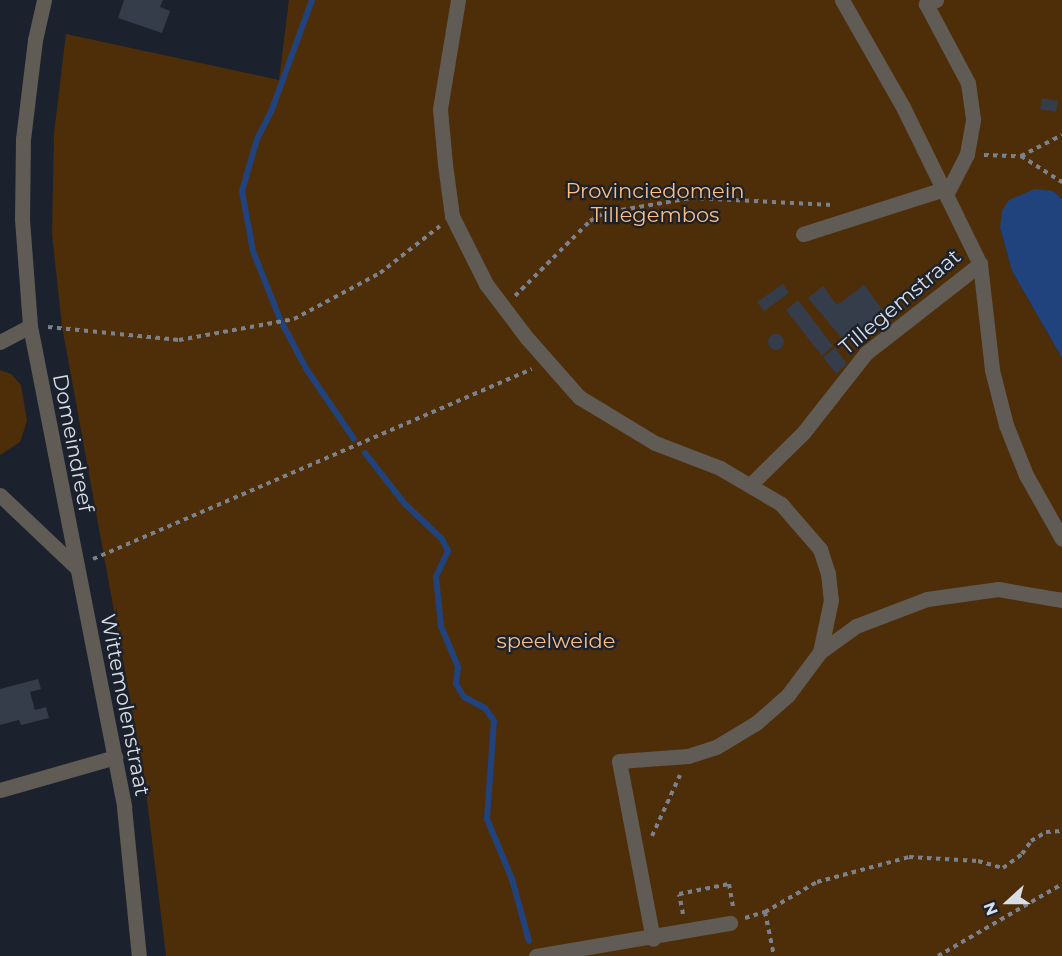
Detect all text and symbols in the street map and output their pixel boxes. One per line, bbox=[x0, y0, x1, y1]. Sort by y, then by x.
park label: Provinciedomein Tillegembos bbox=[565, 178, 745, 228]
street label: Tillegemstraat bbox=[834, 244, 966, 360]
street label: Domeindreef bbox=[47, 372, 99, 514]
street label: Wittemolenstraat bbox=[95, 612, 155, 798]
park label: speelweide bbox=[497, 628, 615, 654]
north arrow bbox=[978, 872, 1038, 932]
text: N bbox=[980, 899, 1002, 918]

